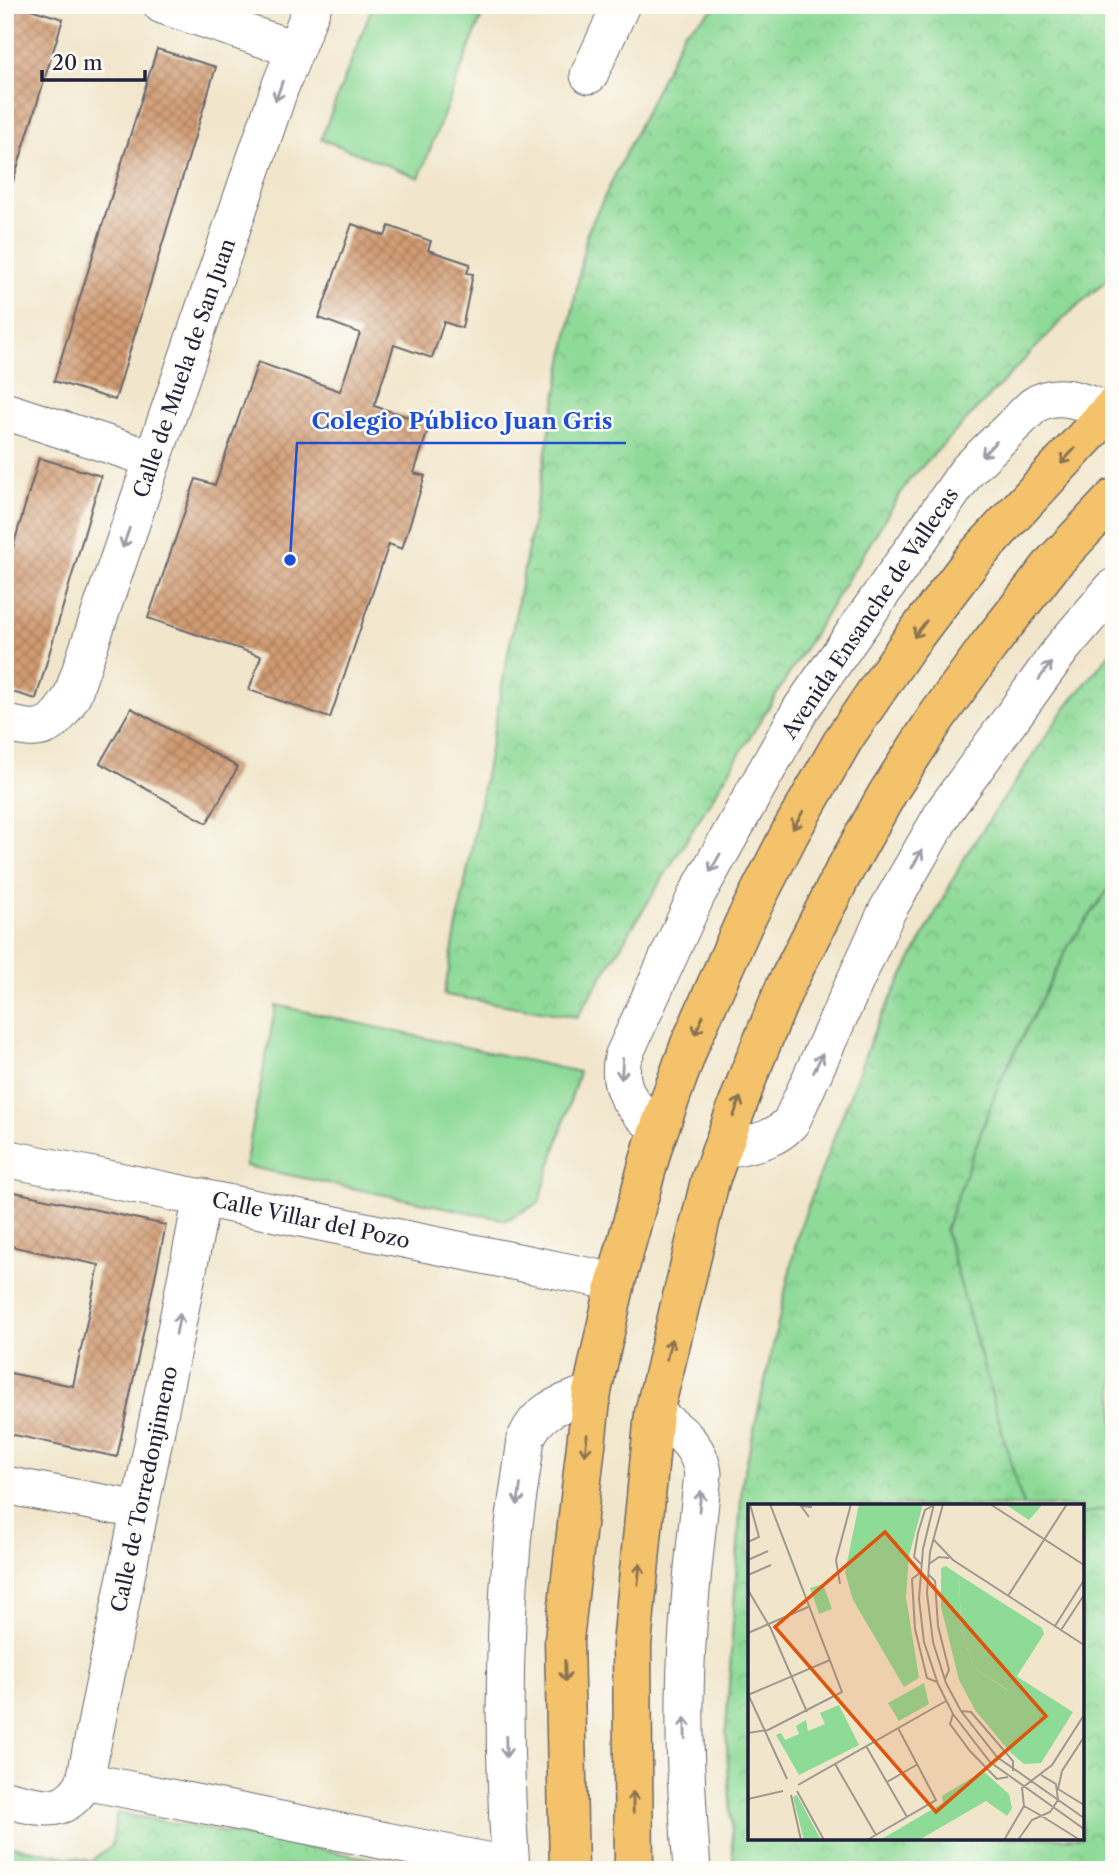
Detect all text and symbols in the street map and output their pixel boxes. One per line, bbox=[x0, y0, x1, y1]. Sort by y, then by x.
scale bar bbox=[42, 38, 145, 82]
text: 20 m bbox=[52, 50, 103, 75]
one-way arrow bbox=[272, 80, 284, 102]
street label: Calle de Muela de San Juan bbox=[128, 235, 240, 501]
callout: Colegio Público Juan Gris bbox=[297, 399, 626, 443]
text: Colegio Público Juan Gris bbox=[312, 407, 612, 435]
one-way arrow bbox=[980, 441, 997, 458]
one-way arrow bbox=[1059, 447, 1076, 464]
street label: Avenida Ensanche de Vallecas bbox=[776, 483, 963, 744]
one-way arrow bbox=[119, 527, 131, 549]
one-way arrow bbox=[913, 619, 928, 638]
one-way arrow bbox=[1038, 662, 1052, 681]
one-way arrow bbox=[790, 810, 804, 830]
one-way arrow bbox=[911, 849, 924, 870]
one-way arrow bbox=[708, 852, 722, 872]
one-way arrow bbox=[692, 1014, 705, 1035]
one-way arrow bbox=[812, 1053, 825, 1075]
one-way arrow bbox=[615, 1057, 628, 1080]
one-way arrow bbox=[732, 1096, 744, 1118]
street label: Calle Villar del Pozo bbox=[210, 1187, 412, 1253]
one-way arrow bbox=[172, 1313, 185, 1336]
one-way arrow bbox=[663, 1338, 677, 1361]
street label: Calle de Torredonjimeno bbox=[106, 1364, 182, 1614]
one-way arrow bbox=[579, 1433, 592, 1456]
one-way arrow bbox=[512, 1483, 525, 1506]
one-way arrow bbox=[693, 1491, 706, 1513]
inset map bbox=[748, 1504, 1084, 1840]
one-way arrow bbox=[632, 1564, 645, 1586]
one-way arrow bbox=[558, 1660, 571, 1683]
one-way arrow bbox=[678, 1717, 692, 1740]
one-way arrow bbox=[499, 1735, 513, 1758]
one-way arrow bbox=[626, 1790, 640, 1813]

